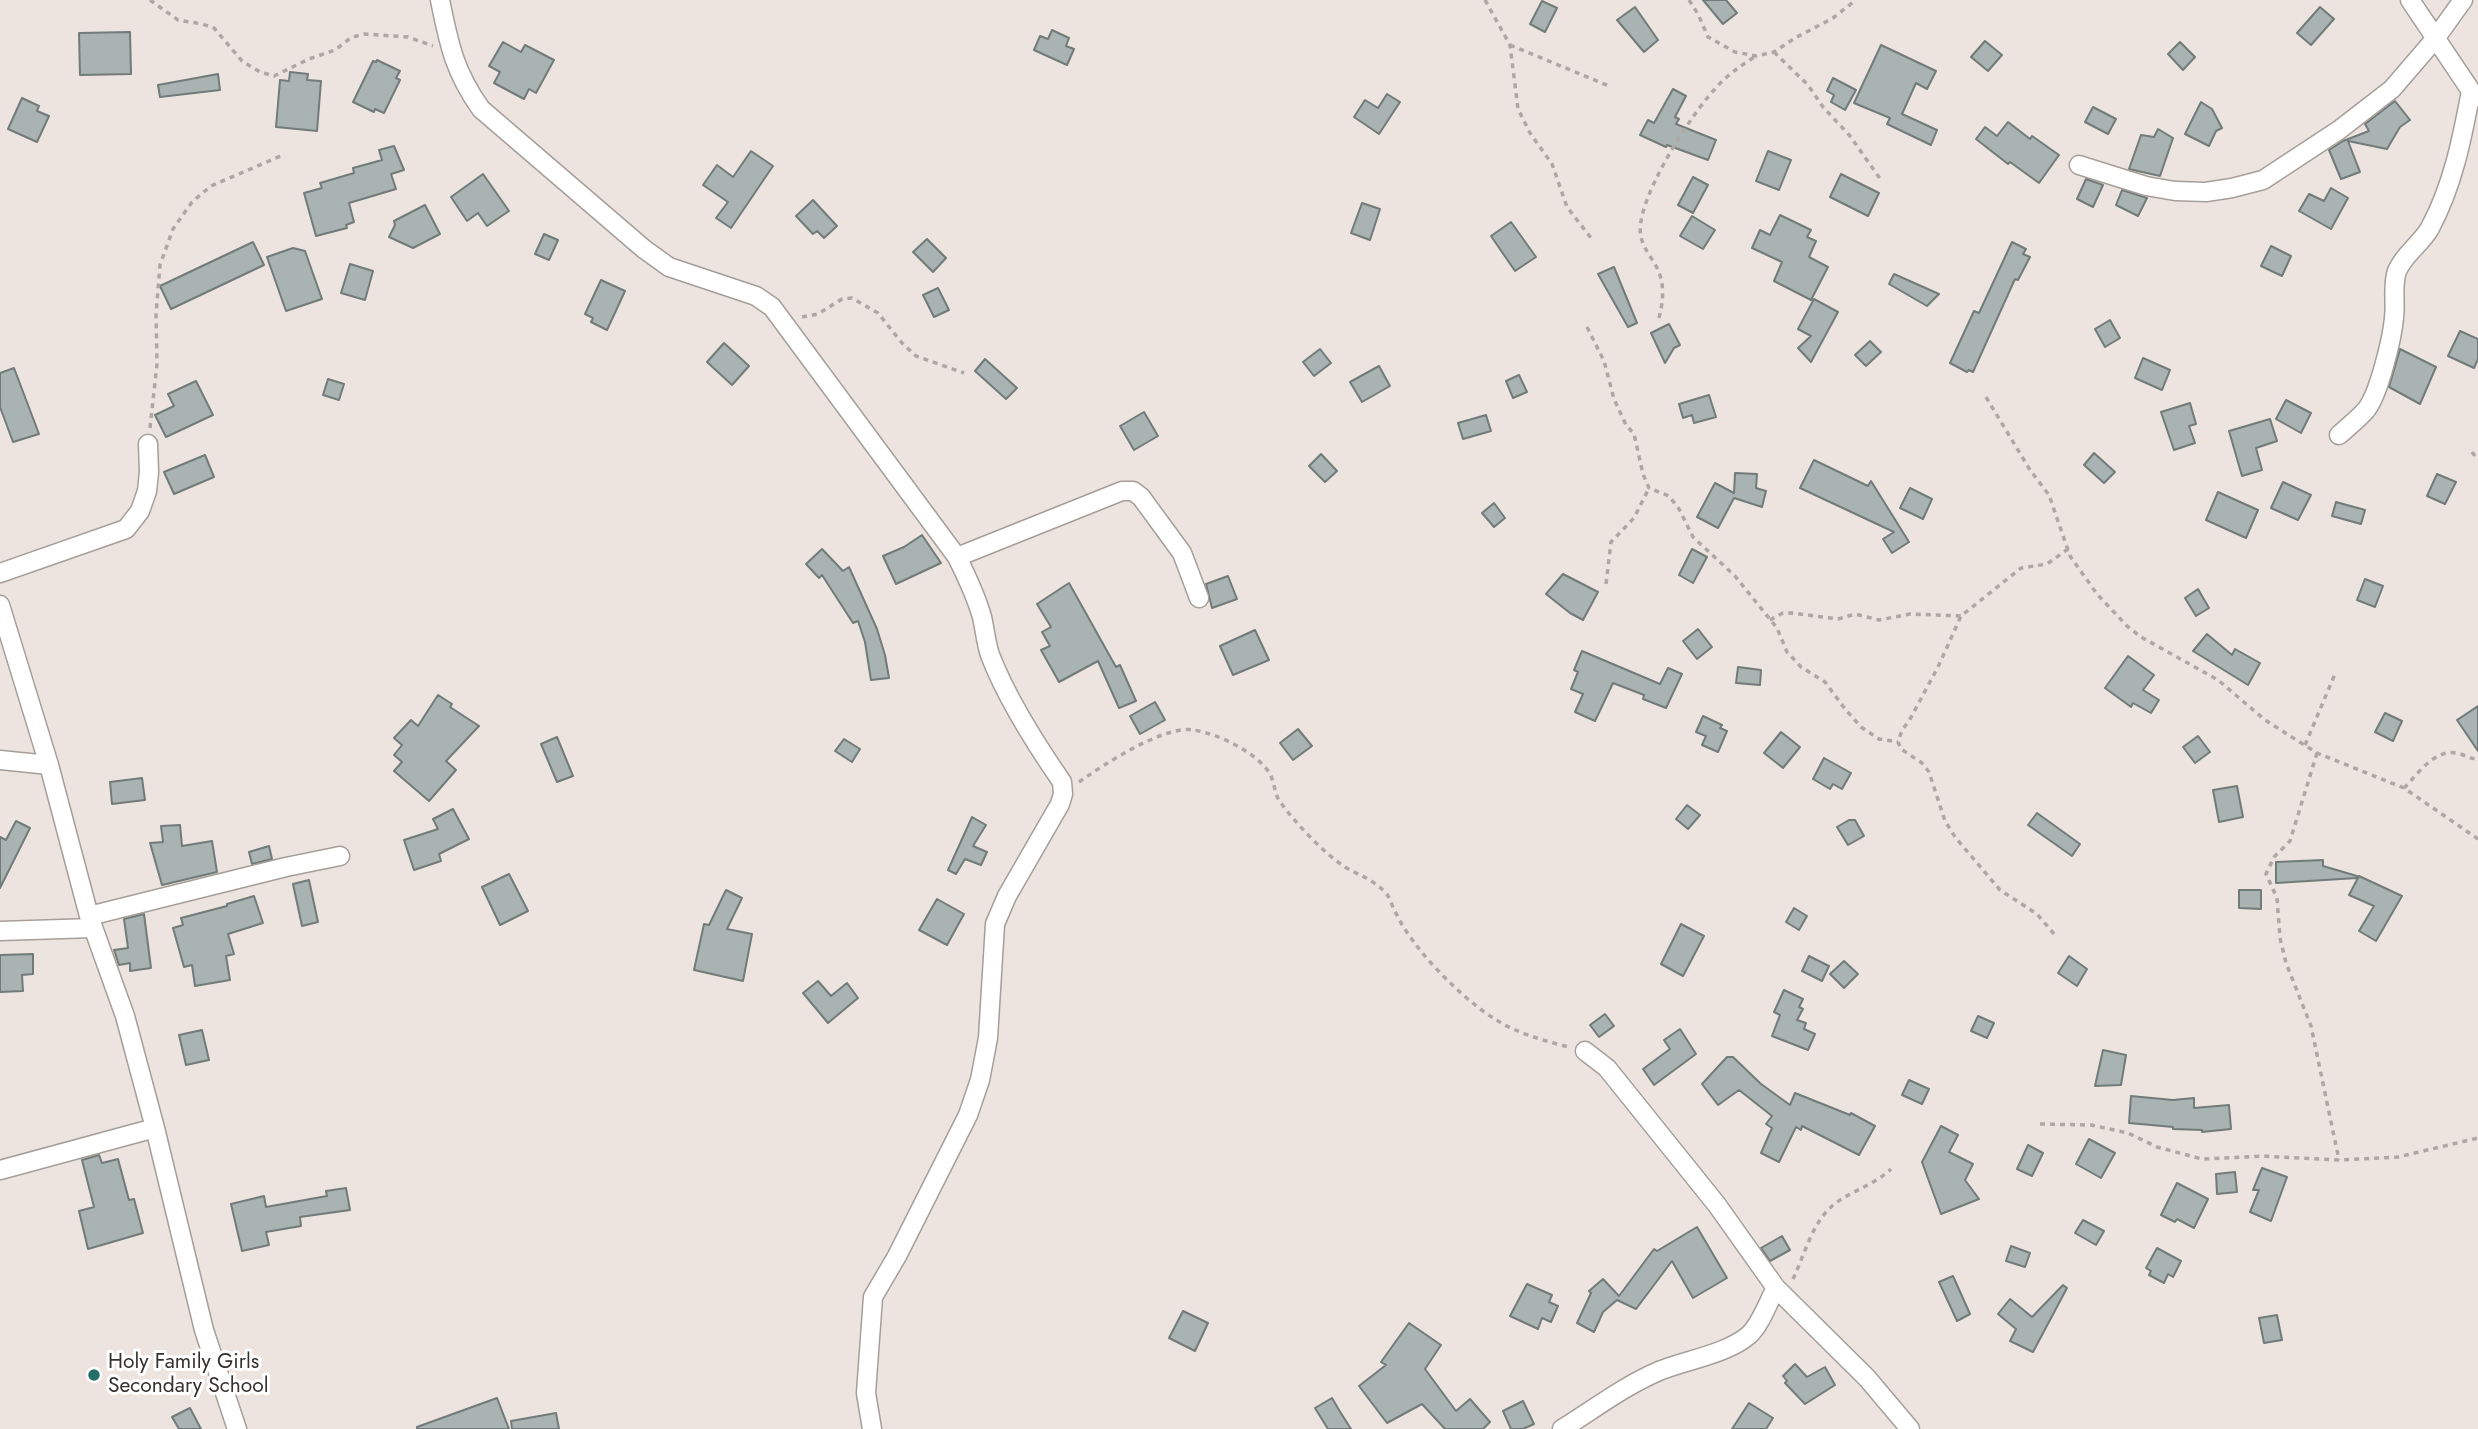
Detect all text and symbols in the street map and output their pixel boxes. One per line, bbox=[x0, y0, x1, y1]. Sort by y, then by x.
place label: Holy Family Girls Secondary School bbox=[108, 1350, 269, 1400]
marker: Holy Family Girls Secondary School bbox=[86, 1367, 102, 1383]

